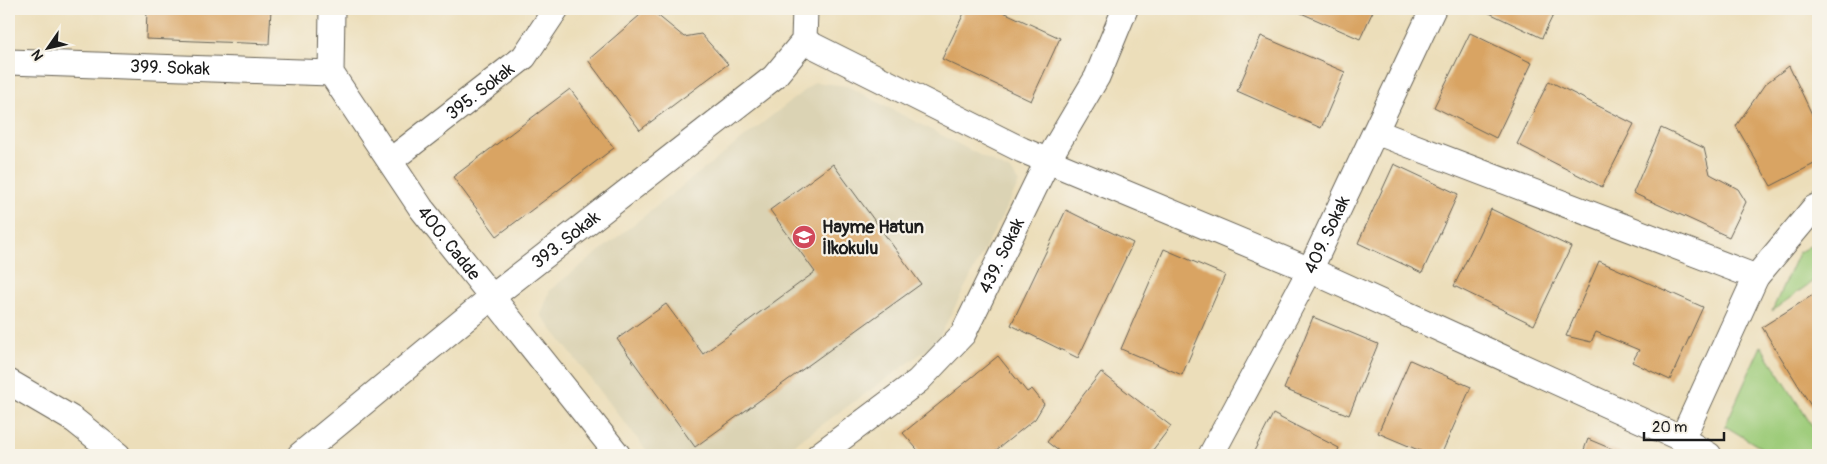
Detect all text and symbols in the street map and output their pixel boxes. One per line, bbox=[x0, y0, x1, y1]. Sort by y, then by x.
north arrow bbox=[22, 22, 72, 72]
text: N bbox=[28, 46, 47, 64]
street label: 399. Sokak bbox=[129, 55, 211, 81]
street label: 395. Sokak bbox=[442, 57, 520, 125]
street label: 409. Sokak bbox=[1299, 192, 1356, 277]
street label: 400. Cadde bbox=[412, 201, 485, 285]
street label: 393. Sokak bbox=[527, 206, 605, 274]
street label: 439. Sokak bbox=[974, 214, 1030, 297]
place label: Hayme Hatun İlkokulu bbox=[822, 216, 924, 260]
school or university icon: Hayme Hatun İlkokulu bbox=[791, 224, 817, 250]
scale bar bbox=[1644, 409, 1724, 441]
text: 20 m bbox=[1652, 418, 1687, 437]

